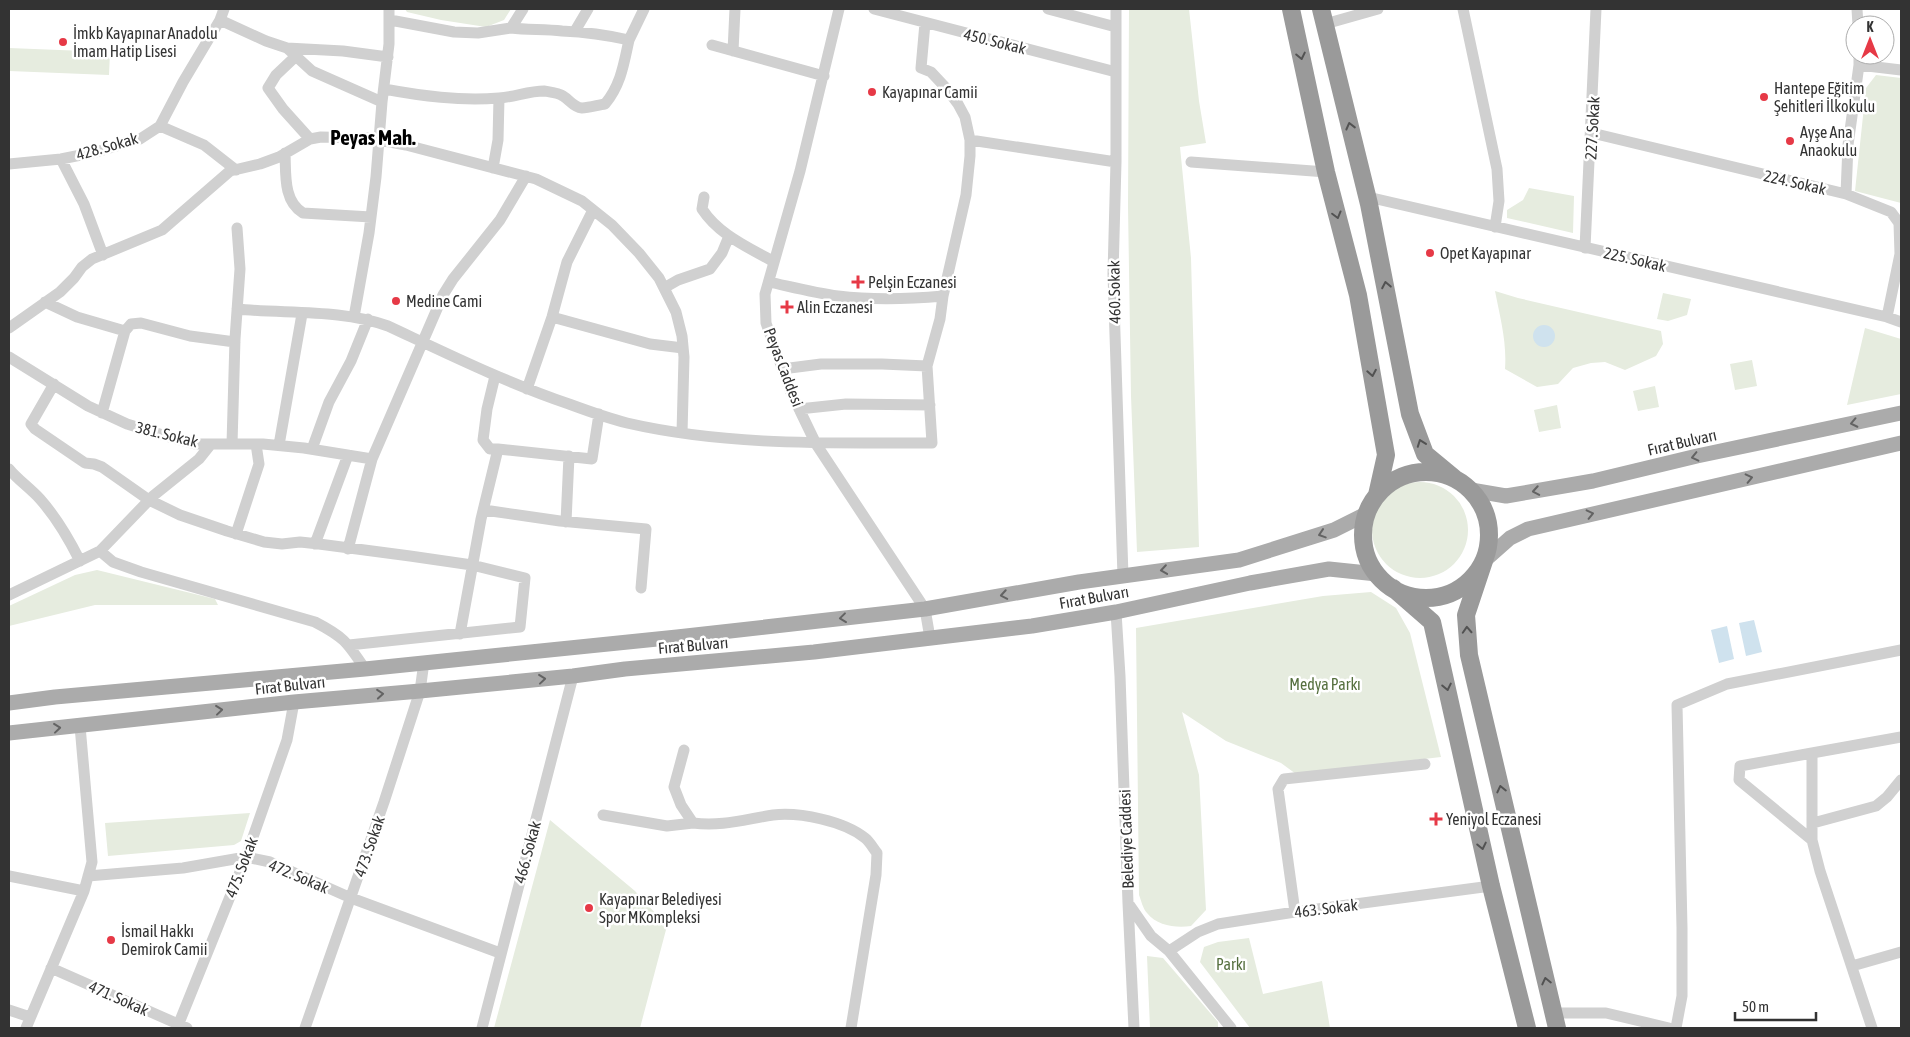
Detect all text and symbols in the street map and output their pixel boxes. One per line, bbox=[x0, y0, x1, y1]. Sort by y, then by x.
north arrow bbox=[1845, 15, 1895, 65]
text: K bbox=[1867, 19, 1874, 35]
place label: İmkb Kayapınar Anadolu İmam Hatip Lisesi bbox=[73, 24, 218, 61]
street label: 450. Sokak bbox=[962, 25, 1028, 57]
marker: İmkb Kayapınar Anadolu İmam Hatip Lisesi bbox=[57, 36, 69, 48]
one-way arrow bbox=[1295, 52, 1306, 61]
place label: Hantepe Eğitim Şehitleri İlkokulu bbox=[1774, 79, 1875, 116]
place label: Kayapınar Camii bbox=[882, 83, 978, 102]
marker: Kayapınar Camii bbox=[866, 86, 878, 98]
marker: Hantepe Eğitim Şehitleri İlkokulu bbox=[1758, 91, 1770, 103]
street label: 227. Sokak bbox=[1581, 96, 1603, 160]
one-way arrow bbox=[1345, 122, 1356, 131]
place label: Ayşe Ana Anaokulu bbox=[1800, 123, 1857, 159]
district label: Peyas Mah. bbox=[330, 125, 416, 149]
street label: 428. Sokak bbox=[74, 129, 140, 163]
marker: Ayşe Ana Anaokulu bbox=[1784, 135, 1796, 147]
street label: 224. Sokak bbox=[1762, 166, 1828, 198]
one-way arrow bbox=[1332, 210, 1342, 218]
street label: 225. Sokak bbox=[1602, 243, 1668, 275]
place label: Opet Kayapınar bbox=[1440, 244, 1531, 263]
marker: Opet Kayapınar bbox=[1424, 247, 1436, 259]
street label: 460. Sokak bbox=[1104, 260, 1124, 324]
place label: Pelşin Eczanesi bbox=[868, 273, 957, 292]
marker: Pelşin Eczanesi bbox=[852, 276, 864, 288]
one-way arrow bbox=[1381, 280, 1392, 289]
place label: Medine Cami bbox=[406, 292, 482, 310]
marker: Medine Cami bbox=[390, 295, 402, 307]
place label: Alin Eczanesi bbox=[797, 298, 873, 316]
marker: Alin Eczanesi bbox=[781, 301, 793, 313]
street label: Peyas Caddesi bbox=[760, 325, 807, 409]
one-way arrow bbox=[1366, 369, 1376, 378]
one-way arrow bbox=[1849, 417, 1858, 428]
street label: 381. Sokak bbox=[134, 418, 200, 450]
street label: Fırat Bulvarı bbox=[1646, 425, 1718, 459]
one-way arrow bbox=[1417, 439, 1427, 448]
one-way arrow bbox=[1690, 451, 1699, 462]
one-way arrow bbox=[1744, 473, 1753, 484]
one-way arrow bbox=[1532, 486, 1540, 496]
one-way arrow bbox=[1586, 509, 1595, 520]
one-way arrow bbox=[1318, 528, 1327, 538]
one-way arrow bbox=[1160, 564, 1168, 575]
street label: Fırat Bulvarı bbox=[1058, 582, 1130, 612]
one-way arrow bbox=[999, 589, 1008, 599]
one-way arrow bbox=[839, 612, 847, 623]
one-way arrow bbox=[1462, 626, 1473, 634]
street label: Fırat Bulvarı bbox=[657, 633, 729, 657]
street label: Fırat Bulvarı bbox=[254, 672, 326, 698]
one-way arrow bbox=[539, 674, 547, 685]
park label: Medya Parkı bbox=[1289, 675, 1361, 694]
one-way arrow bbox=[1441, 683, 1452, 691]
one-way arrow bbox=[377, 689, 385, 700]
one-way arrow bbox=[215, 705, 223, 716]
one-way arrow bbox=[54, 723, 62, 734]
one-way arrow bbox=[1496, 785, 1506, 793]
street label: Belediye Caddesi bbox=[1115, 789, 1138, 889]
place label: Yeniyol Eczanesi bbox=[1446, 810, 1542, 829]
street label: 473. Sokak bbox=[350, 813, 388, 879]
marker: Yeniyol Eczanesi bbox=[1430, 813, 1442, 825]
street label: 466. Sokak bbox=[510, 819, 544, 885]
street label: 475. Sokak bbox=[221, 834, 261, 900]
one-way arrow bbox=[1476, 841, 1487, 850]
street label: 472. Sokak bbox=[266, 855, 332, 897]
place label: Kayapınar Belediyesi Spor MKompleksi bbox=[599, 890, 722, 927]
street label: 463. Sokak bbox=[1293, 895, 1359, 921]
marker: Kayapınar Belediyesi Spor MKompleksi bbox=[583, 902, 595, 914]
place label: İsmail Hakkı Demirok Camii bbox=[121, 922, 207, 958]
marker: İsmail Hakkı Demirok Camii bbox=[105, 934, 117, 946]
park label: Parkı bbox=[1216, 955, 1246, 973]
street label: 471. Sokak bbox=[86, 977, 152, 1019]
one-way arrow bbox=[1542, 977, 1552, 985]
scale bar bbox=[1735, 990, 1816, 1022]
text: 50 m bbox=[1742, 998, 1769, 1015]

